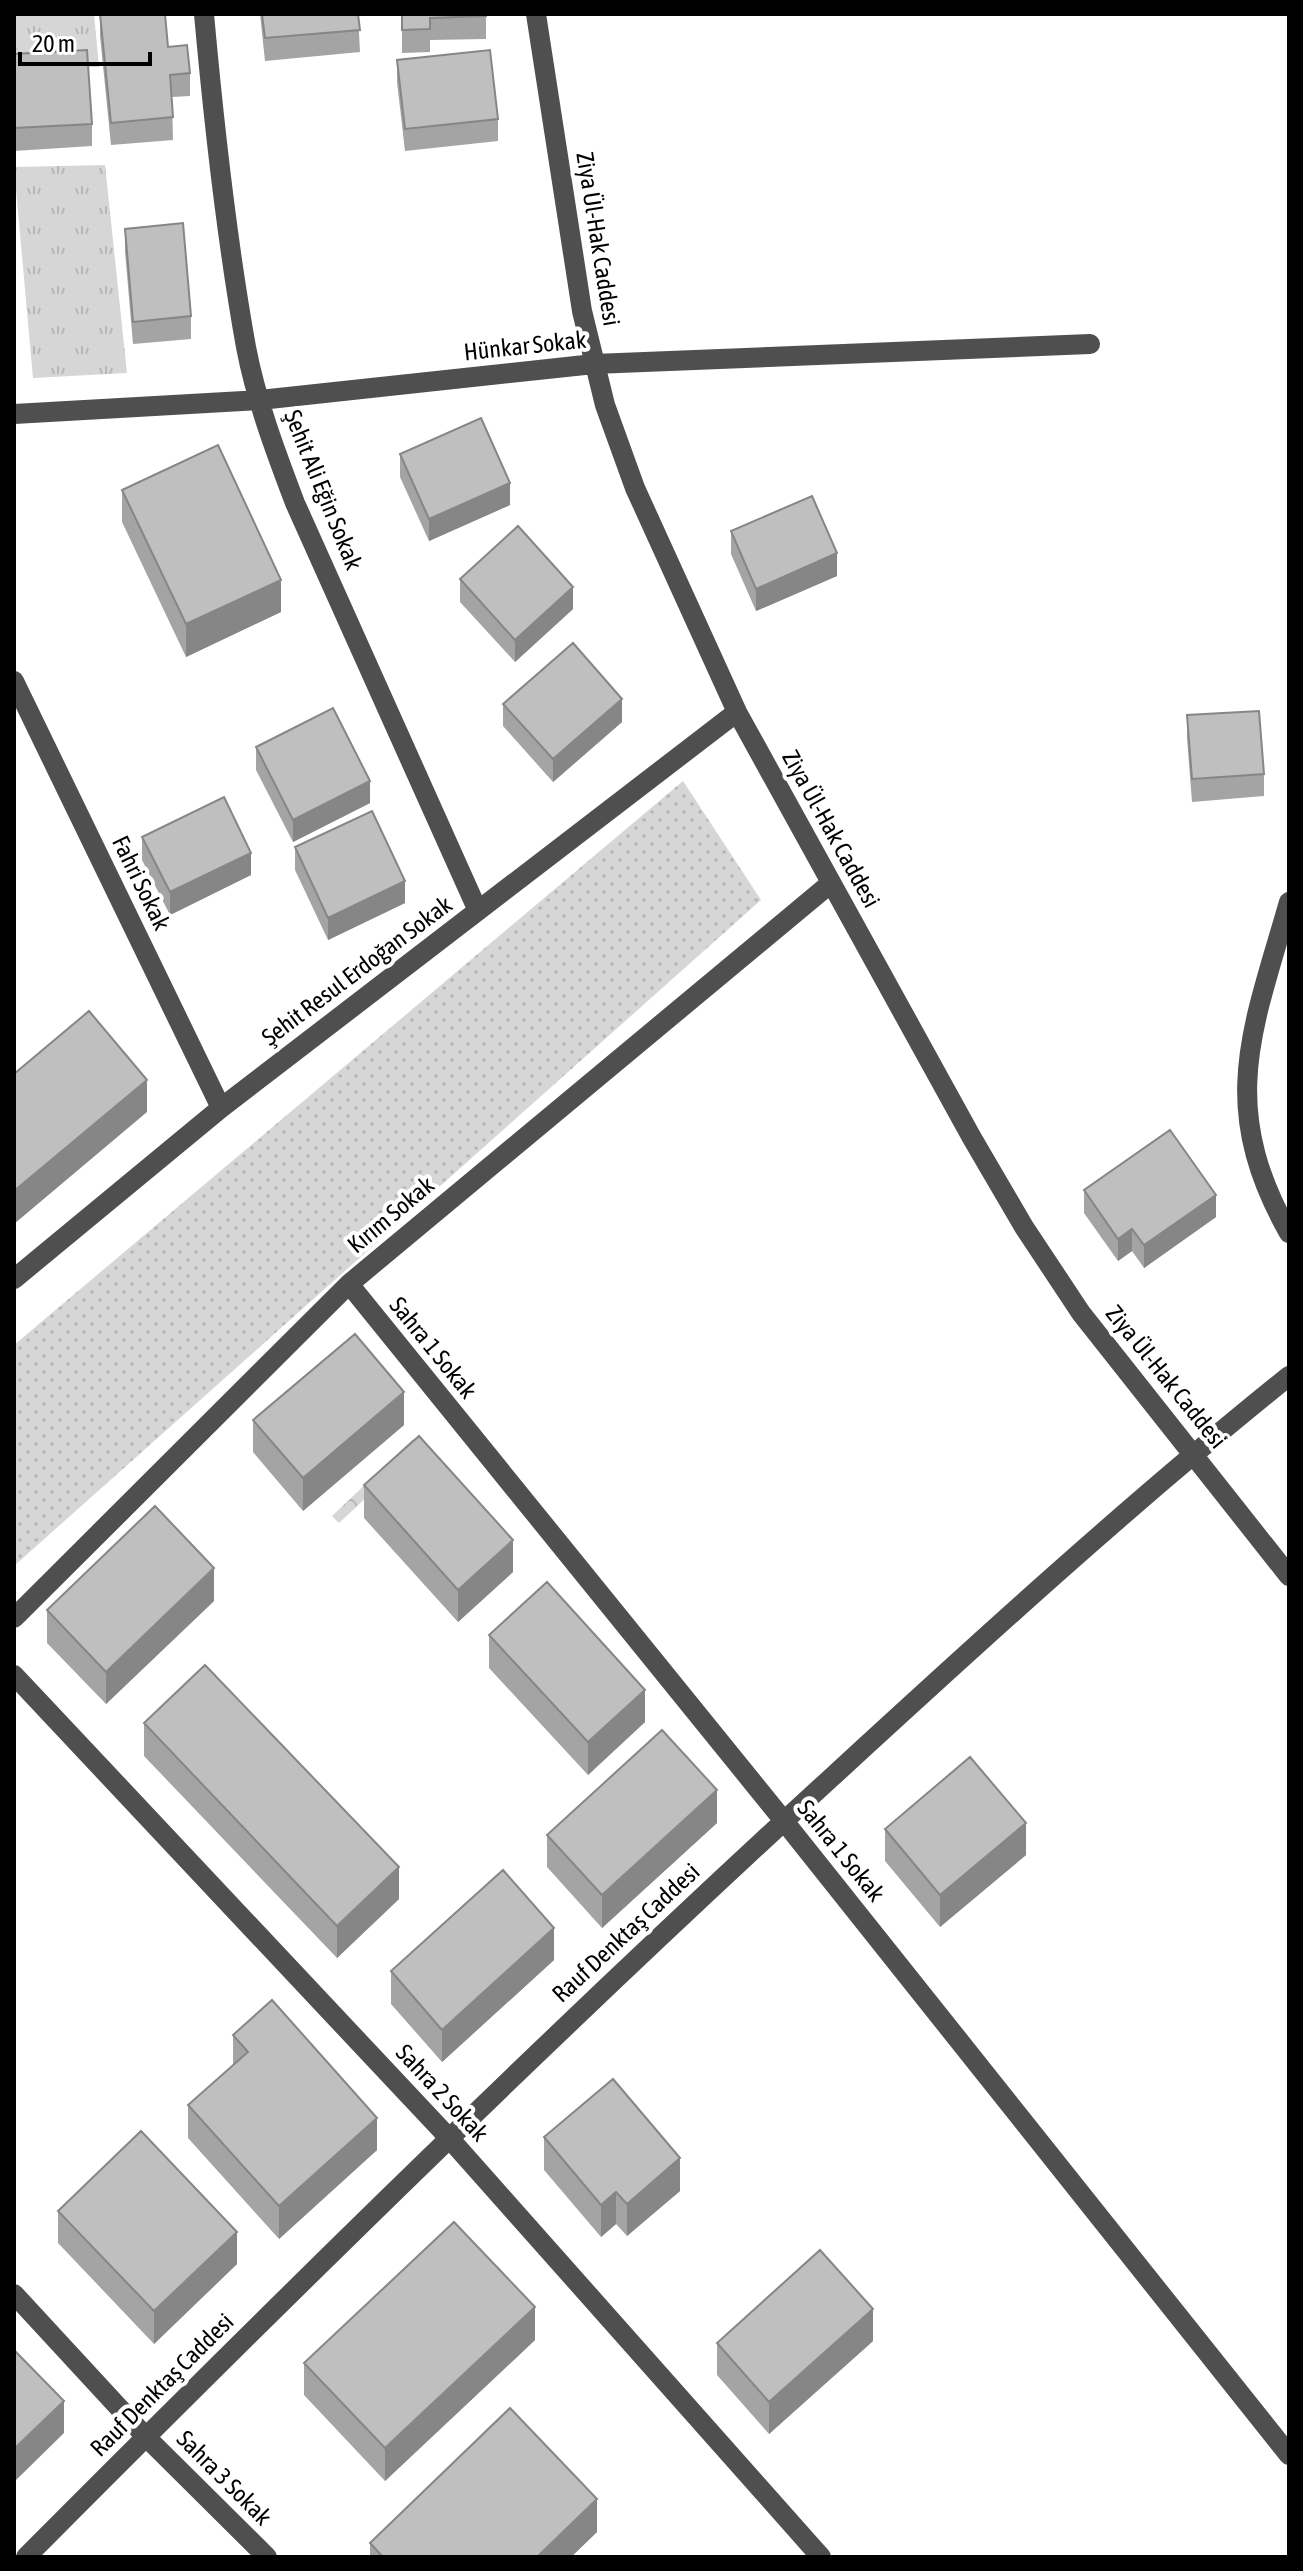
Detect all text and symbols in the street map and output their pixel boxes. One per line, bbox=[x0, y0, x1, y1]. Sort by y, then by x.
scale bar bbox=[20, 16, 150, 66]
text: 20 m bbox=[32, 30, 75, 57]
street label: Ziya Ül-Hak Caddesi bbox=[571, 150, 626, 328]
street label: Hünkar Sokak bbox=[462, 326, 588, 365]
street label: Şehit Ali Eğin Sokak bbox=[279, 406, 368, 574]
street label: Ziya Ül-Hak Caddesi bbox=[777, 745, 886, 912]
street label: Fahri Sokak bbox=[107, 831, 176, 935]
street label: Şehit Resul Erdoğan Sokak bbox=[257, 890, 457, 1051]
street label: Kırım Sokak bbox=[342, 1171, 440, 1258]
street label: Sahra 1 Sokak bbox=[384, 1292, 483, 1404]
street label: Ziya Ül-Hak Caddesi bbox=[1101, 1300, 1232, 1453]
street label: Sahra 1 Sokak bbox=[792, 1795, 891, 1907]
street label: Rauf Denktaş Caddesi bbox=[547, 1858, 705, 2008]
street label: Sahra 2 Sokak bbox=[391, 2039, 494, 2147]
street label: Rauf Denktaş Caddesi bbox=[85, 2308, 239, 2462]
street label: Sahra 3 Sokak bbox=[172, 2425, 277, 2531]

